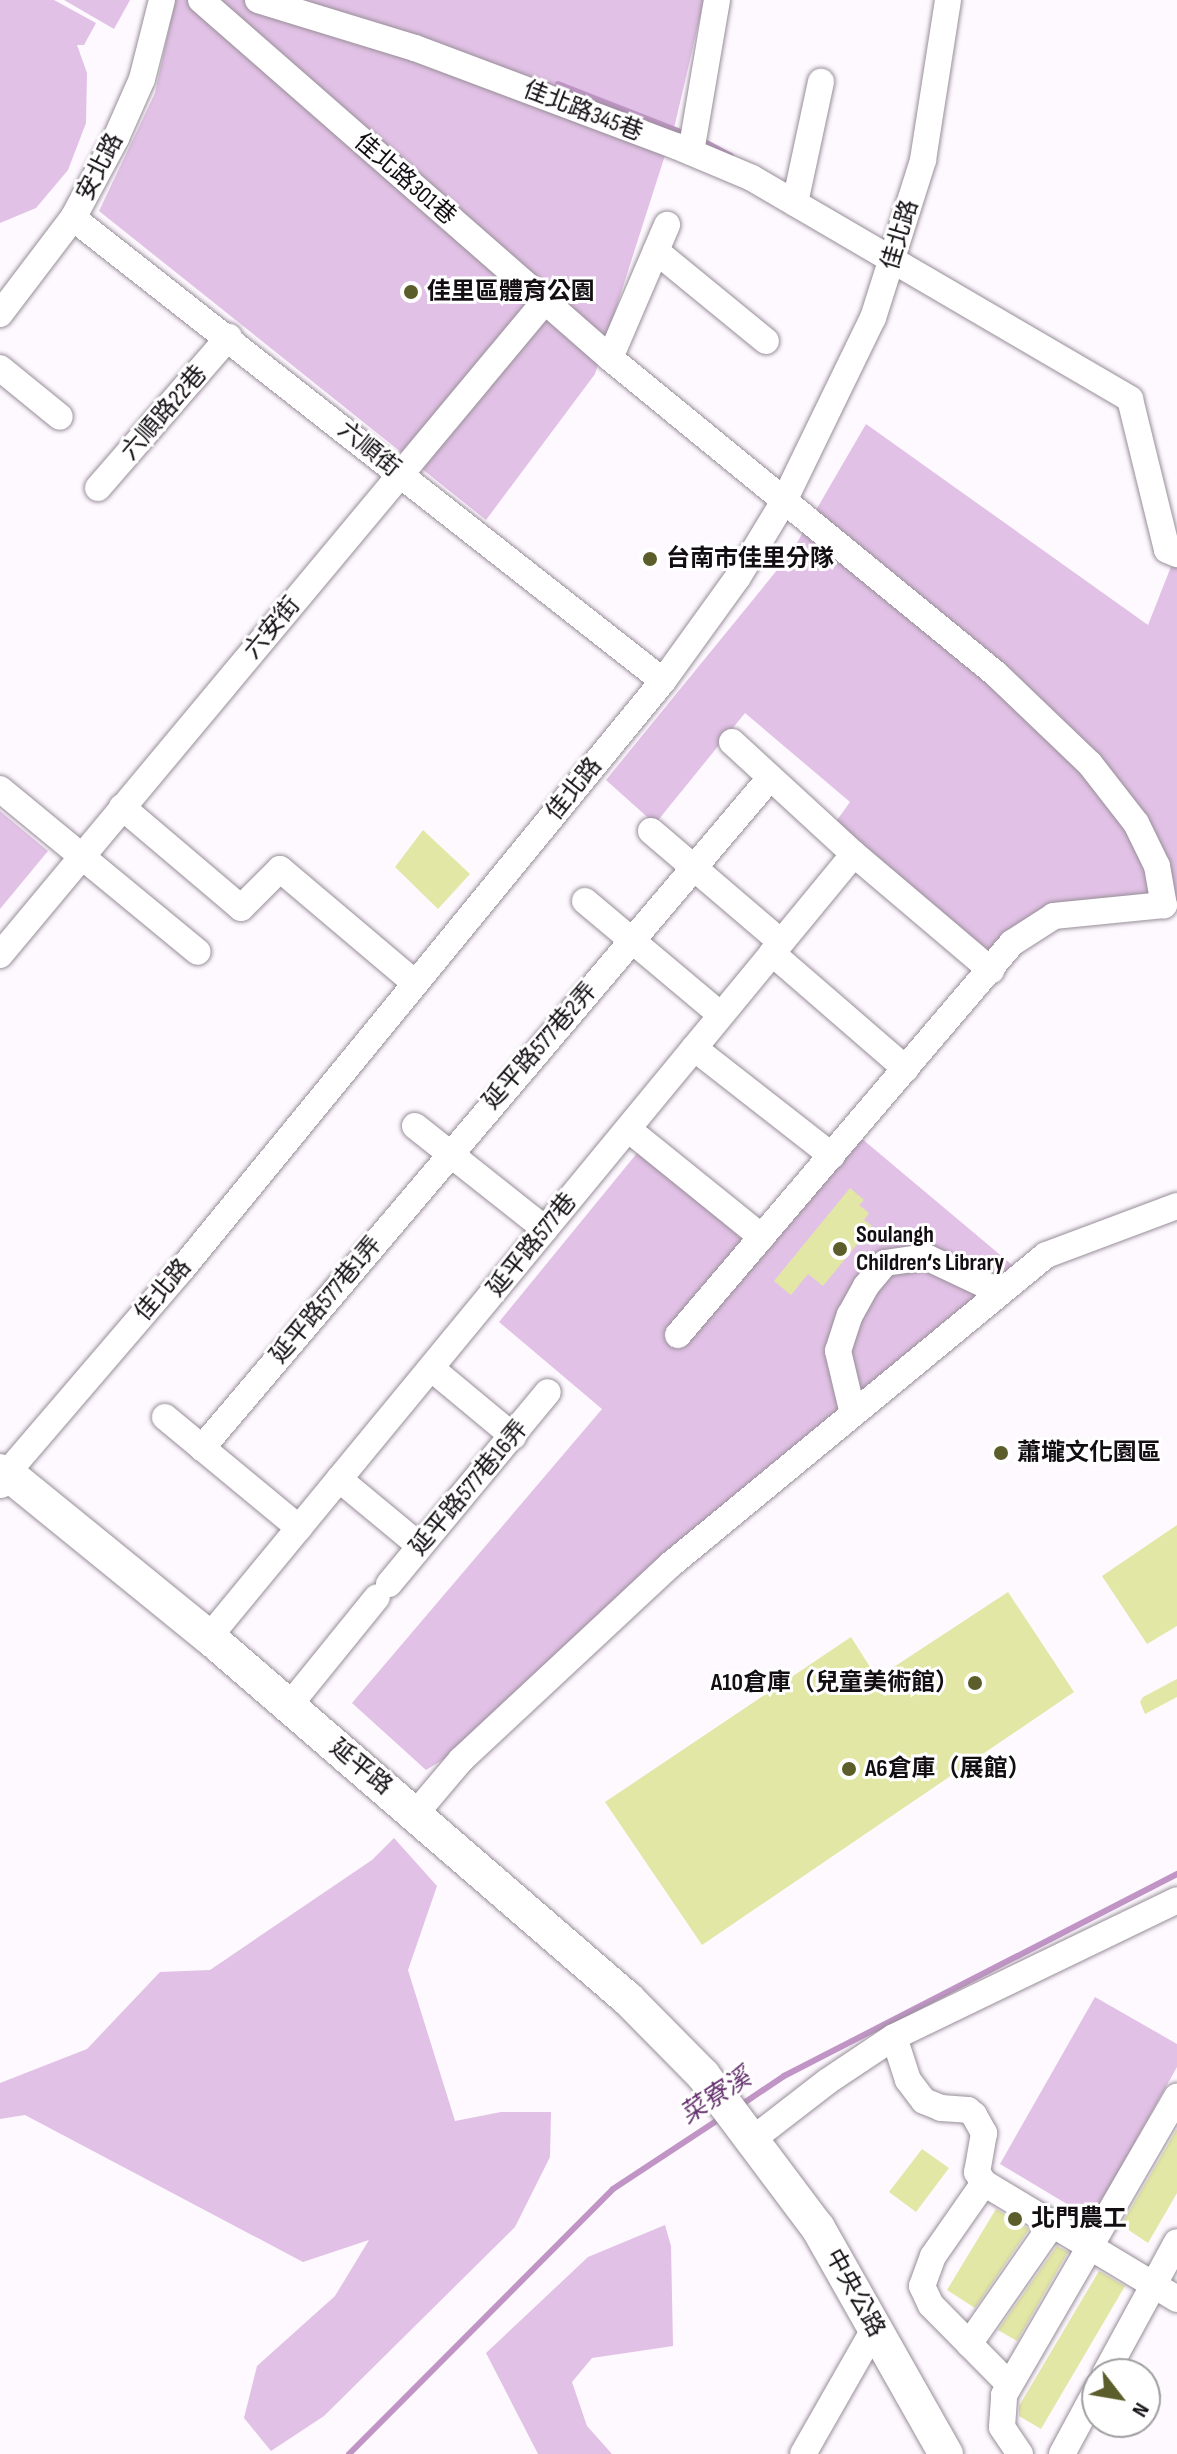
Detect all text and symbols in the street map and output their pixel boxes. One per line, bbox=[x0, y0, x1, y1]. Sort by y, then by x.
street label: 佳北路345巷 bbox=[519, 75, 647, 147]
street label: 佳北路301巷 bbox=[348, 127, 462, 231]
street label: 安北路 bbox=[71, 128, 129, 206]
street label: 佳北路 bbox=[876, 196, 924, 274]
place label: 佳里區體育公園 bbox=[427, 278, 595, 306]
marker: 佳里區體育公園 bbox=[402, 283, 420, 301]
street label: 六順路22巷 bbox=[115, 360, 213, 466]
street label: 六順街 bbox=[332, 415, 406, 483]
place label: 台南市佳里分隊 bbox=[666, 545, 834, 573]
marker: 台南市佳里分隊 bbox=[641, 550, 659, 568]
street label: 六安街 bbox=[238, 591, 306, 665]
street label: 佳北路 bbox=[540, 752, 608, 826]
street label: 延平路577巷2弄 bbox=[477, 977, 603, 1115]
street label: 延平路577巷 bbox=[482, 1187, 582, 1303]
place label: Soulangh Children‘s Library bbox=[856, 1221, 1004, 1277]
street label: 延平路577巷1弄 bbox=[264, 1231, 388, 1369]
marker: Soulangh Children‘s Library bbox=[831, 1240, 849, 1258]
street label: 佳北路 bbox=[129, 1253, 197, 1327]
street label: 延平路577巷16弄 bbox=[404, 1415, 534, 1561]
place label: 蕭壠文化園區 bbox=[1017, 1439, 1161, 1467]
marker: 蕭壠文化園區 bbox=[992, 1444, 1010, 1462]
place label: A10倉庫（兒童美術館） bbox=[711, 1669, 959, 1697]
marker: A10倉庫（兒童美術館） bbox=[966, 1674, 984, 1692]
street label: 延平路 bbox=[324, 1733, 398, 1801]
place label: A6倉庫（展館） bbox=[865, 1755, 1032, 1783]
marker: A6倉庫（展館） bbox=[840, 1760, 858, 1778]
water label: 菜寮溪 bbox=[675, 2063, 757, 2131]
place label: 北門農工 bbox=[1031, 2205, 1127, 2233]
marker: 北門農工 bbox=[1006, 2210, 1024, 2228]
street label: 中央公路 bbox=[819, 2244, 891, 2342]
north arrow bbox=[1081, 2358, 1161, 2438]
text: N bbox=[1126, 2398, 1155, 2422]

